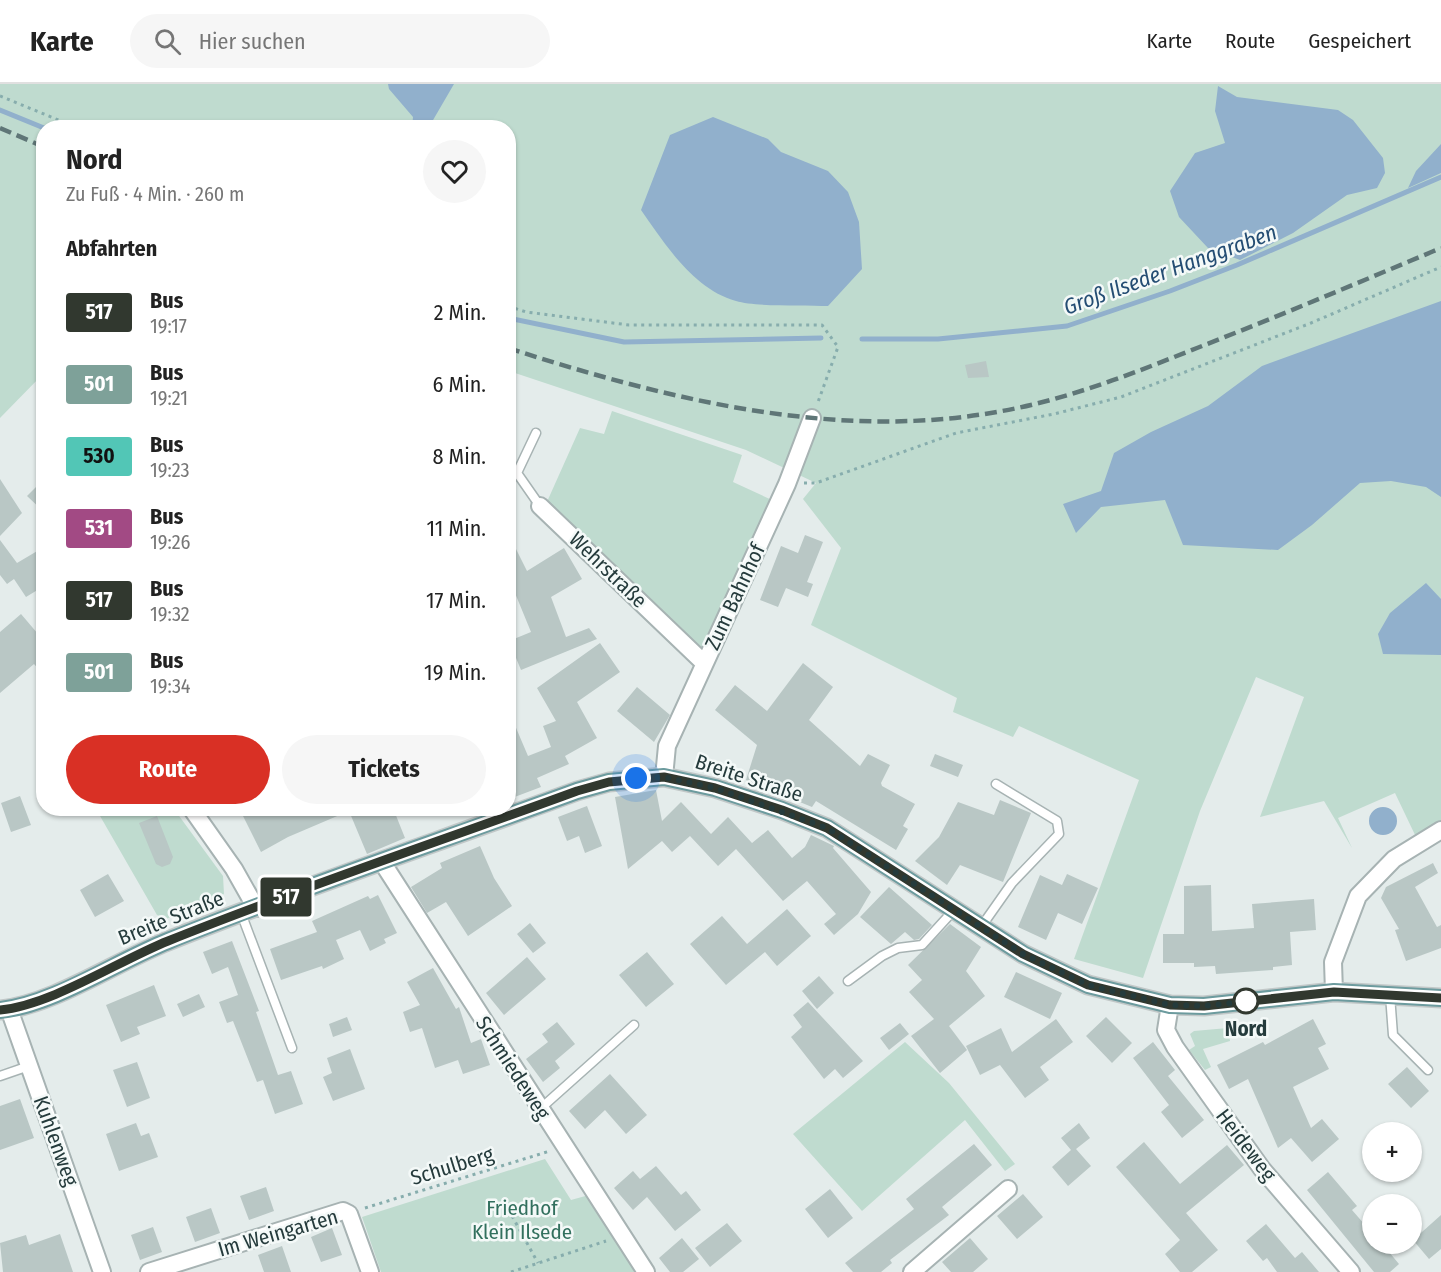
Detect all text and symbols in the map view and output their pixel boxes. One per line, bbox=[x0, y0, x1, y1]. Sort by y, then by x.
search box bbox=[130, 14, 550, 68]
text: Karte bbox=[30, 25, 94, 58]
icon: search bbox=[151, 25, 184, 58]
text: Hier suchen bbox=[199, 28, 306, 55]
text: Karte bbox=[1147, 28, 1192, 54]
text: Route bbox=[1225, 28, 1275, 54]
text: Gespeichert bbox=[1308, 28, 1411, 54]
button: heart bbox=[423, 140, 486, 203]
text: Nord bbox=[66, 143, 122, 176]
text: Zu Fuß · 4 Min. · 260 m bbox=[66, 182, 244, 206]
water label: Groß Ilseder Hanggraben bbox=[1060, 218, 1280, 321]
text: Abfahrten bbox=[66, 235, 157, 262]
text: Bus bbox=[150, 287, 183, 314]
text: 517 bbox=[85, 299, 113, 325]
text: 2 Min. bbox=[434, 299, 486, 326]
text: 19:17 bbox=[150, 314, 187, 338]
text: Bus bbox=[150, 359, 183, 386]
text: 501 bbox=[84, 371, 114, 397]
text: 6 Min. bbox=[432, 371, 486, 398]
text: 19:21 bbox=[150, 386, 188, 410]
text: Bus bbox=[150, 431, 183, 458]
text: 530 bbox=[83, 443, 115, 469]
text: 8 Min. bbox=[432, 443, 486, 470]
text: 19:23 bbox=[150, 458, 190, 482]
text: Bus bbox=[150, 503, 183, 530]
text: 531 bbox=[85, 515, 113, 541]
text: 11 Min. bbox=[427, 515, 486, 542]
street label: Wehrstraße bbox=[564, 526, 652, 614]
text: 19:26 bbox=[150, 530, 191, 554]
street label: Zum Bahnhof bbox=[699, 538, 772, 654]
text: Bus bbox=[150, 575, 183, 602]
text: 517 bbox=[85, 587, 113, 613]
text: 17 Min. bbox=[426, 587, 486, 614]
text: 19:32 bbox=[150, 602, 190, 626]
text: Bus bbox=[150, 647, 183, 674]
text: 501 bbox=[84, 659, 114, 685]
text: 19 Min. bbox=[424, 659, 486, 686]
text: 19:34 bbox=[150, 674, 191, 698]
button: Route bbox=[66, 735, 270, 804]
button: Tickets bbox=[282, 735, 486, 804]
street label: Breite Straße bbox=[692, 748, 806, 808]
your location bbox=[621, 763, 651, 793]
line badge: 517 bbox=[252, 878, 320, 916]
text: 517 bbox=[272, 884, 300, 910]
street label: Breite Straße bbox=[114, 885, 228, 951]
marker: Nord bbox=[1233, 988, 1259, 1014]
street label: Schmiedeweg bbox=[470, 1011, 556, 1125]
place label: Nord bbox=[1225, 1016, 1267, 1042]
street label: Kuhlenweg bbox=[28, 1092, 84, 1190]
street label: Heideweg bbox=[1210, 1104, 1282, 1186]
map controls bbox=[1362, 1122, 1422, 1254]
button: + bbox=[1362, 1122, 1422, 1182]
street label: Schulberg bbox=[407, 1141, 497, 1191]
button: − bbox=[1362, 1194, 1422, 1254]
park label: Friedhof Klein Ilsede bbox=[472, 1195, 572, 1245]
street label: Im Weingarten bbox=[215, 1203, 341, 1263]

